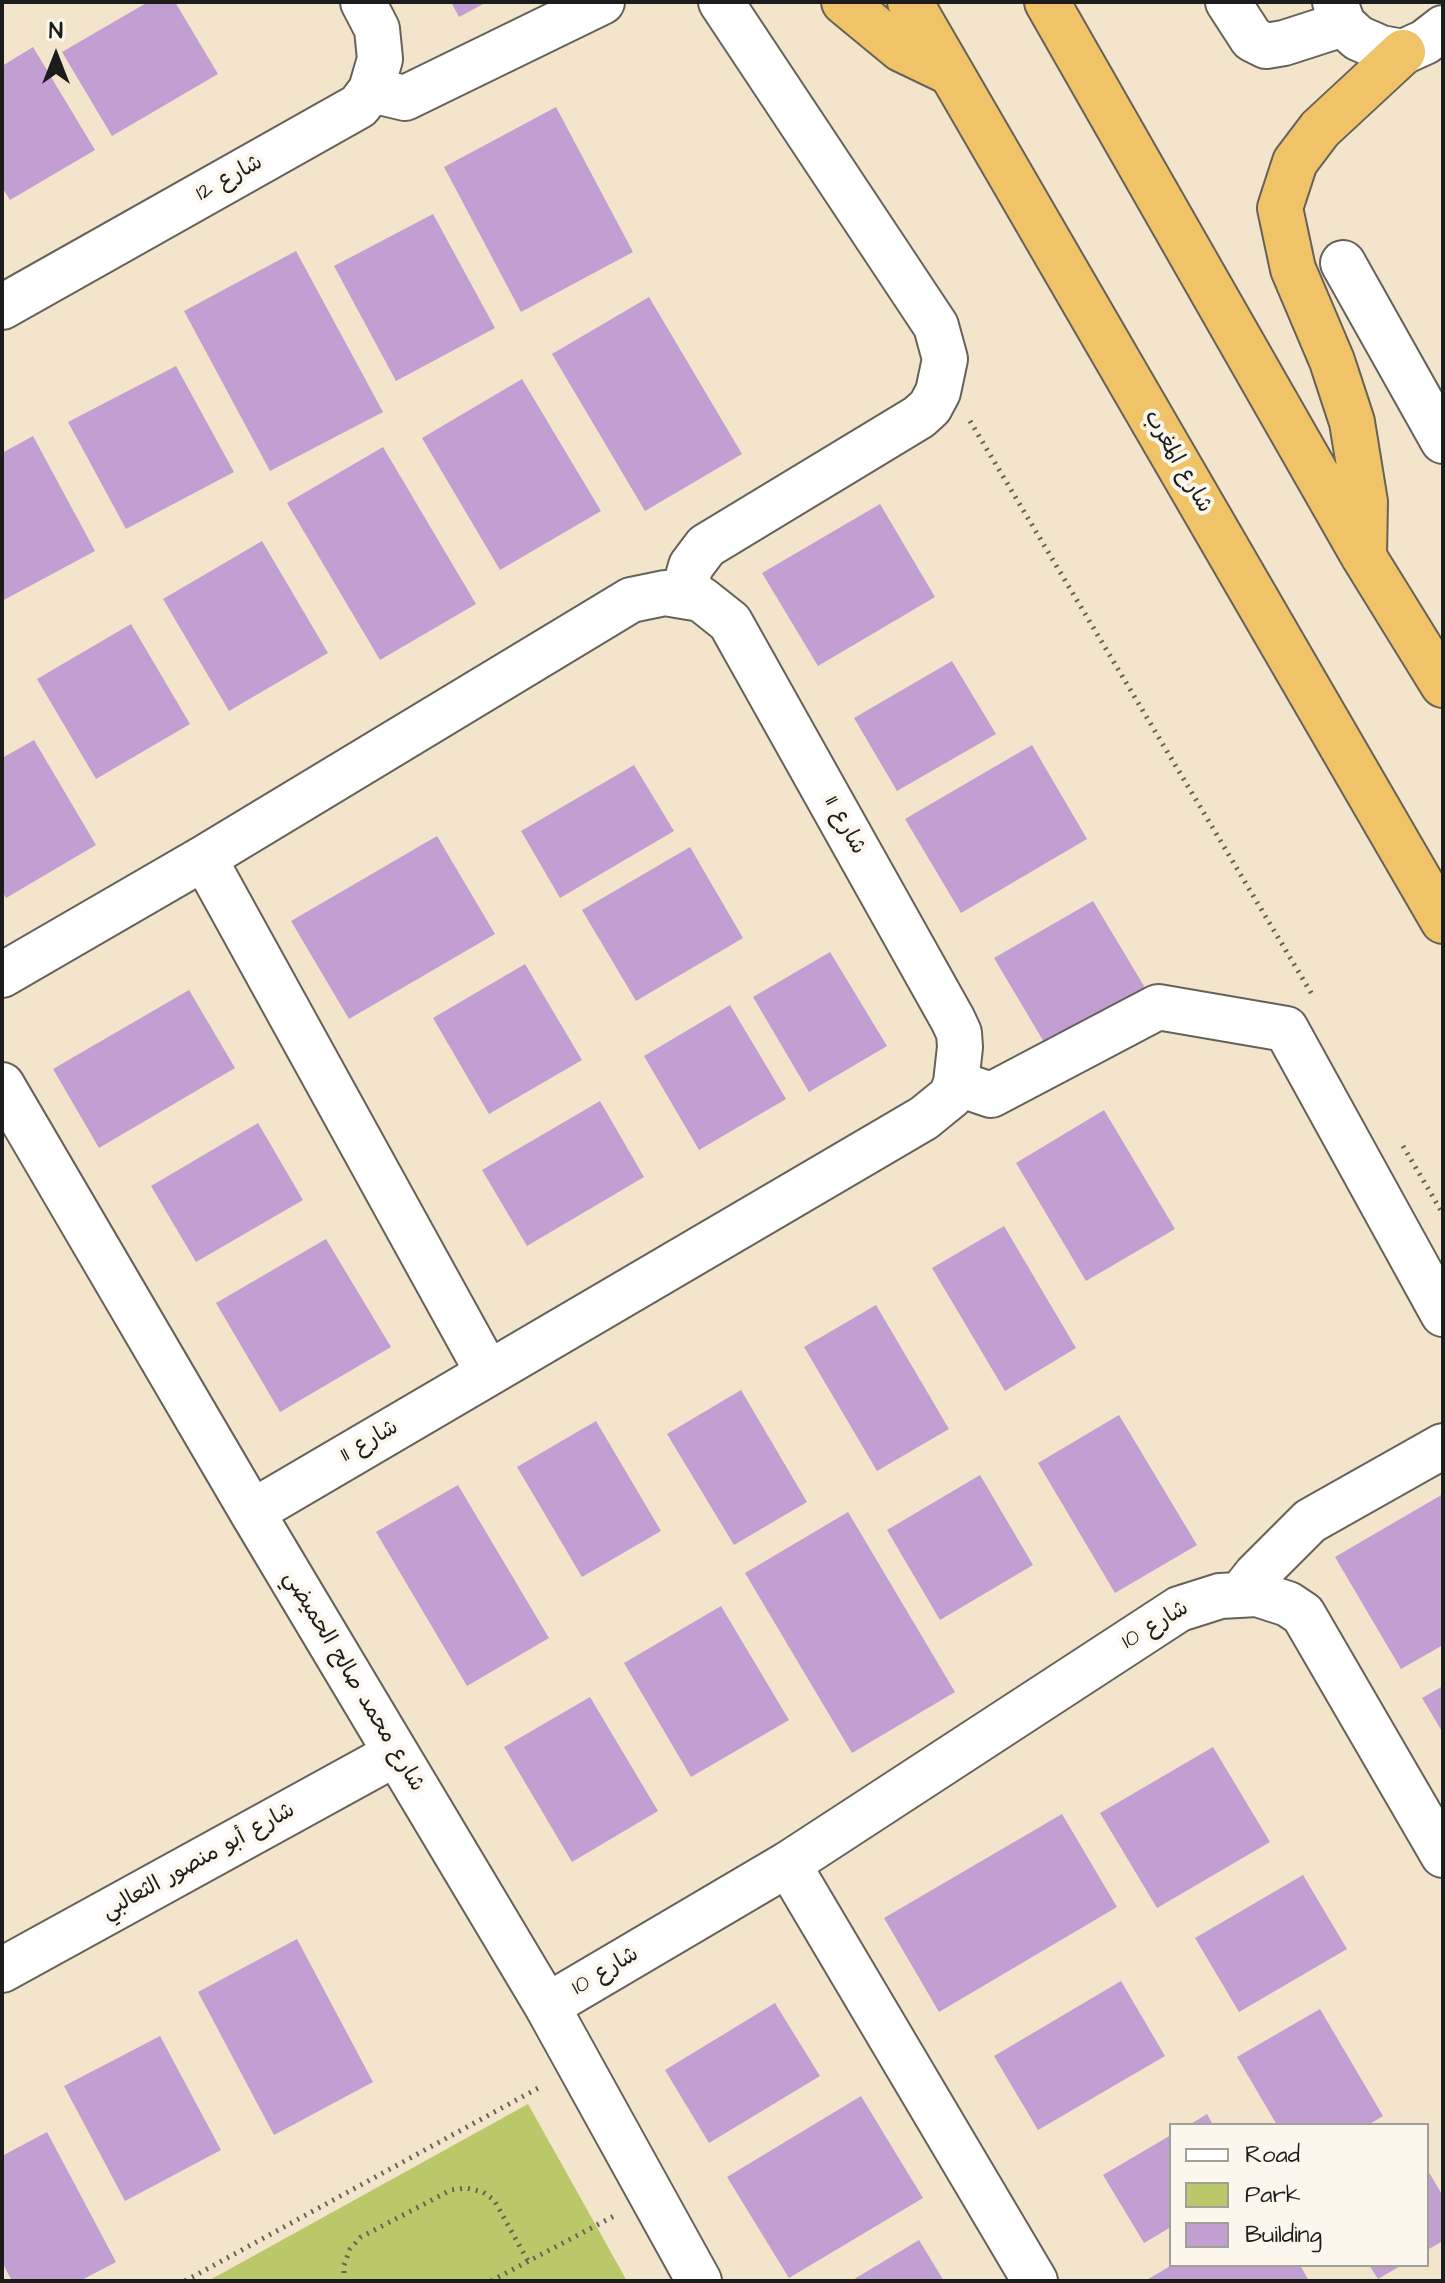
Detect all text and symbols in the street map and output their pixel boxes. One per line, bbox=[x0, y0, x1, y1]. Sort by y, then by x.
north arrow bbox=[16, 16, 96, 96]
text: N bbox=[49, 16, 63, 47]
street label: شارع 12 bbox=[192, 150, 268, 208]
street label: شارع المغرب bbox=[1137, 406, 1217, 518]
street label: شارع 11 bbox=[817, 792, 871, 860]
street label: شارع 11 bbox=[337, 1415, 403, 1469]
street label: شارع محمد صالح الحميضي bbox=[277, 1567, 429, 1797]
street label: شارع 10 bbox=[1118, 1596, 1194, 1656]
street label: شارع أبو منصور الثعالبي bbox=[98, 1798, 300, 1926]
street label: شارع 10 bbox=[568, 1942, 644, 2002]
legend bbox=[1169, 2123, 1429, 2267]
text: Road bbox=[1245, 2138, 1300, 2172]
text: Park bbox=[1245, 2178, 1301, 2212]
text: Building bbox=[1245, 2218, 1322, 2252]

